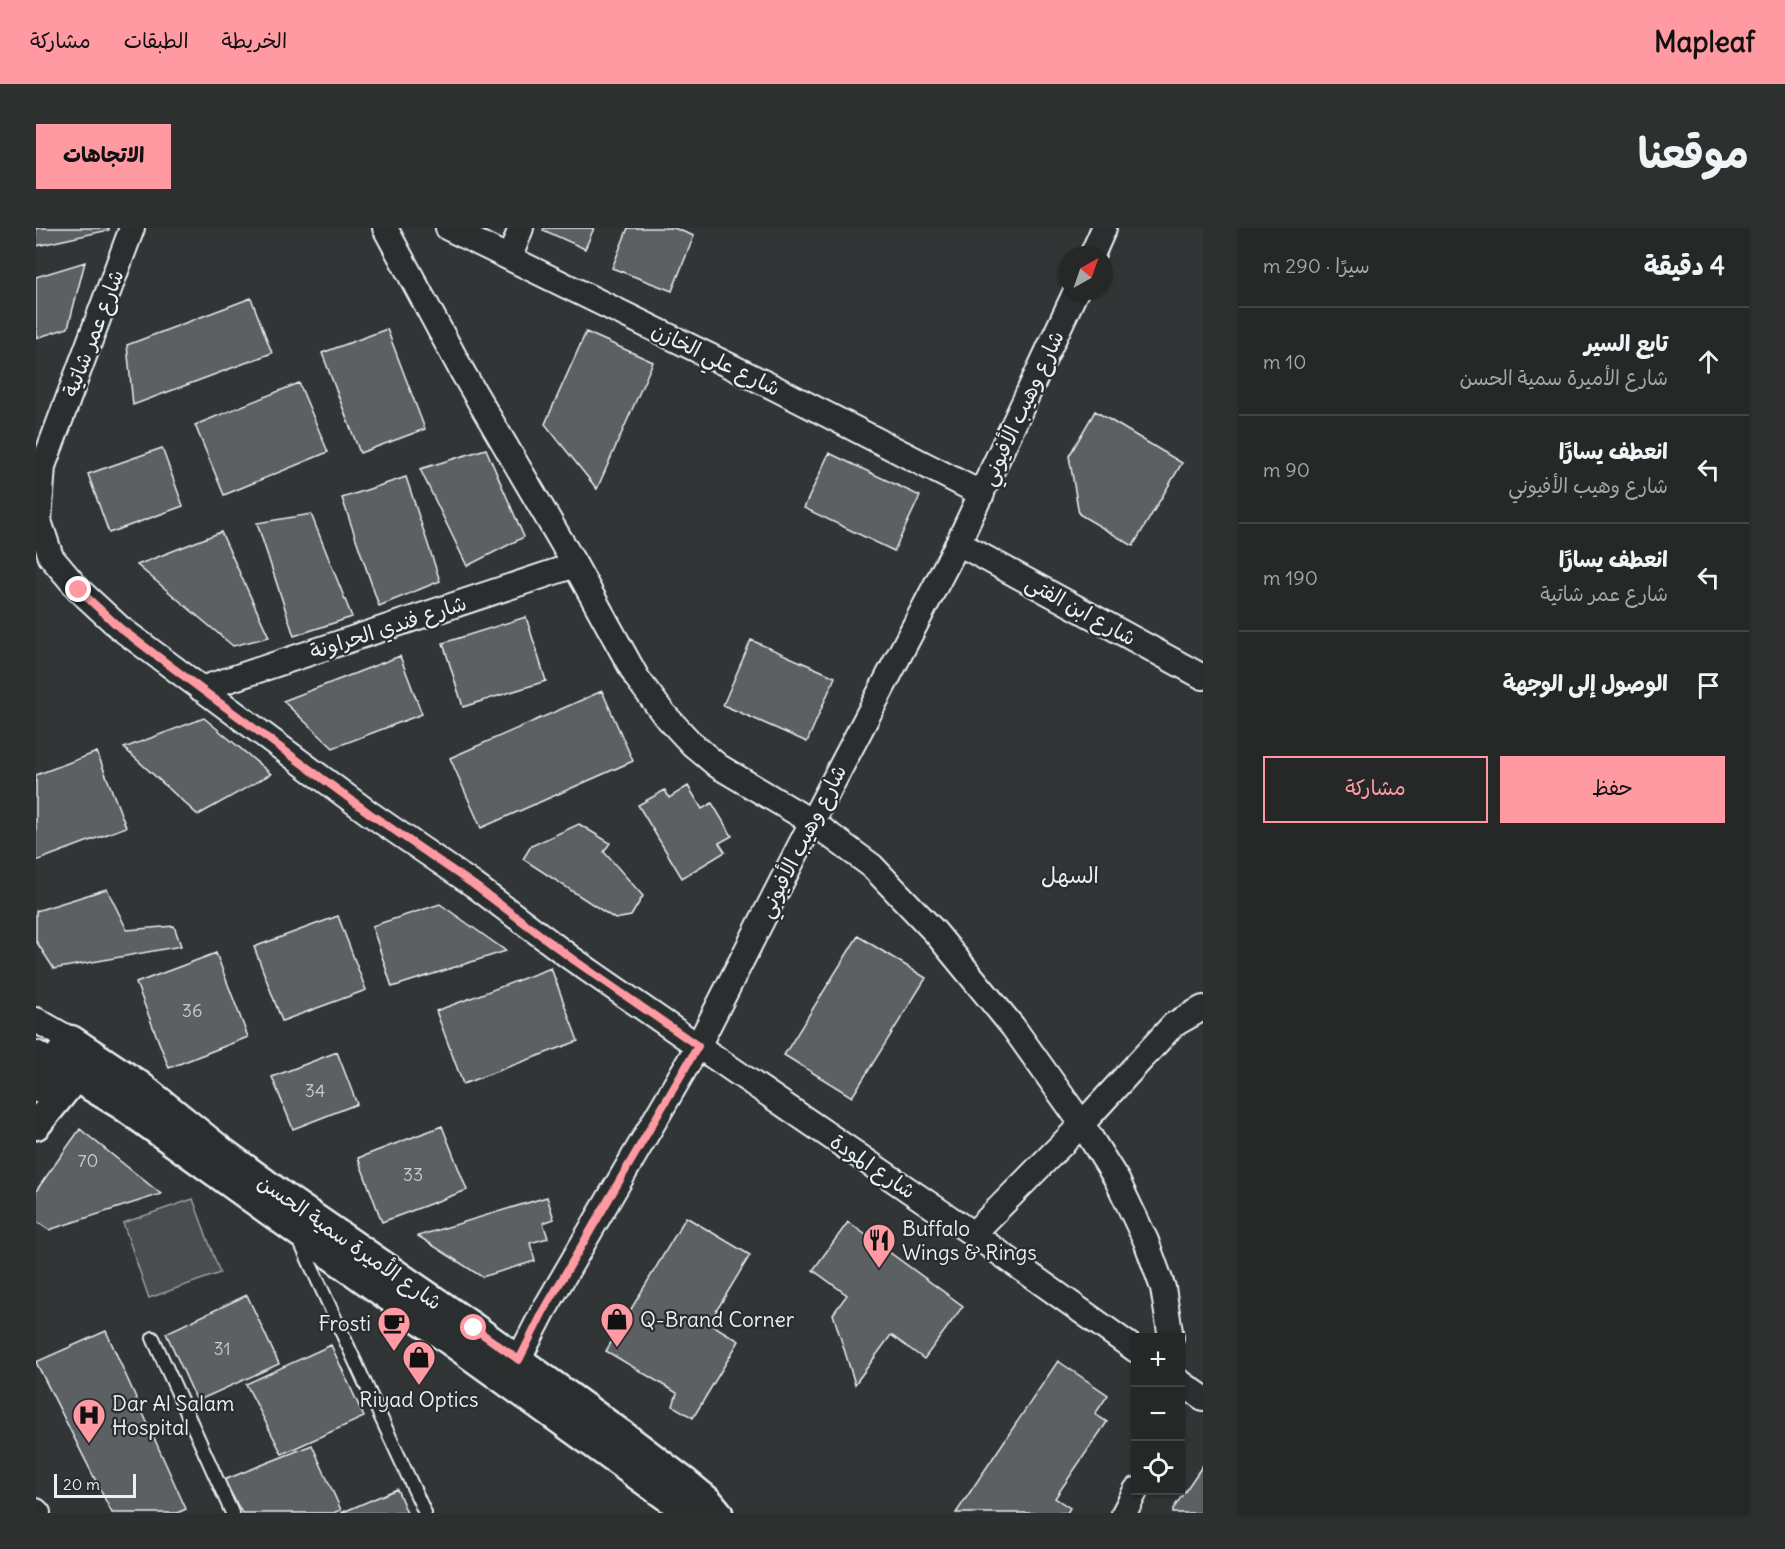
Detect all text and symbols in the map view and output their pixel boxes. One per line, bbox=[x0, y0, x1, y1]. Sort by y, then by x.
text: Mapleaf bbox=[1654, 24, 1755, 60]
text: مشاركة bbox=[30, 27, 91, 54]
text: الطبقات bbox=[124, 27, 189, 54]
text: الخريطة bbox=[222, 27, 287, 54]
button: الاتجاهات bbox=[36, 124, 171, 189]
text: موقعنا bbox=[1638, 127, 1749, 179]
north arrow bbox=[1059, 246, 1113, 300]
text: 4 دقيقة bbox=[1644, 249, 1725, 282]
text: سيرًا · 290 m bbox=[1263, 253, 1370, 278]
street label: شارع عمر شاتية bbox=[56, 266, 132, 401]
street label: شارع علي الخازن bbox=[645, 316, 785, 407]
street label: شارع وهيب الأفيوني bbox=[974, 326, 1075, 492]
text: تابع السير bbox=[1584, 329, 1668, 357]
icon: ahead bbox=[1692, 345, 1725, 378]
text: 10 m bbox=[1263, 349, 1306, 374]
text: شارع الأميرة سمية الحسن bbox=[1460, 365, 1668, 390]
text: انعطف يسارًا bbox=[1559, 437, 1668, 465]
icon: left bbox=[1692, 453, 1725, 486]
text: 90 m bbox=[1263, 457, 1310, 482]
text: شارع وهيب الأفيوني bbox=[1508, 473, 1668, 498]
text: انعطف يسارًا bbox=[1559, 545, 1668, 573]
icon: left bbox=[1692, 561, 1725, 594]
text: 190 m bbox=[1263, 565, 1318, 590]
street label: شارع ابن الفتى bbox=[1020, 569, 1141, 653]
route end bbox=[65, 576, 91, 602]
text: شارع عمر شاتية bbox=[1540, 581, 1668, 606]
street label: شارع فندي الحراونة bbox=[306, 589, 470, 667]
text: الوصول إلى الوجهة bbox=[1503, 669, 1668, 697]
icon: arrive bbox=[1692, 669, 1725, 702]
button: مشاركة bbox=[1263, 756, 1488, 823]
button: حفظ bbox=[1500, 756, 1725, 823]
street label: شارع وهيب الأفيوني bbox=[752, 760, 857, 925]
district label: السهل bbox=[1041, 861, 1099, 889]
house number: 36 bbox=[182, 999, 202, 1022]
house number: 34 bbox=[305, 1079, 325, 1102]
street label: شارع المودة bbox=[824, 1128, 921, 1206]
house number: 70 bbox=[78, 1149, 98, 1172]
house number: 33 bbox=[403, 1163, 423, 1186]
street label: شارع الأميرة سمية الحسن bbox=[251, 1168, 447, 1317]
place label: Buffalo Wings & Rings bbox=[902, 1215, 1037, 1266]
restaurant icon: Buffalo Wings & Rings bbox=[861, 1222, 897, 1269]
shop icon: Q-Brand Corner bbox=[599, 1301, 635, 1348]
cafe icon: Frosti bbox=[376, 1305, 412, 1352]
place label: Q-Brand Corner bbox=[640, 1306, 795, 1333]
place label: Frosti bbox=[318, 1310, 371, 1337]
route start bbox=[460, 1314, 486, 1340]
map controls bbox=[1131, 1333, 1185, 1495]
button: + bbox=[1131, 1333, 1185, 1387]
house number: 31 bbox=[213, 1337, 231, 1360]
shop icon: Riyad Optics bbox=[401, 1339, 437, 1386]
place label: Riyad Optics bbox=[359, 1386, 479, 1413]
button: − bbox=[1131, 1387, 1185, 1441]
place label: Dar Al Salam Hospital bbox=[112, 1390, 234, 1441]
hospital icon: Dar Al Salam Hospital bbox=[71, 1397, 107, 1444]
button: locate bbox=[1131, 1441, 1185, 1495]
scale bar bbox=[54, 1471, 136, 1498]
text: 20 m bbox=[63, 1474, 100, 1494]

